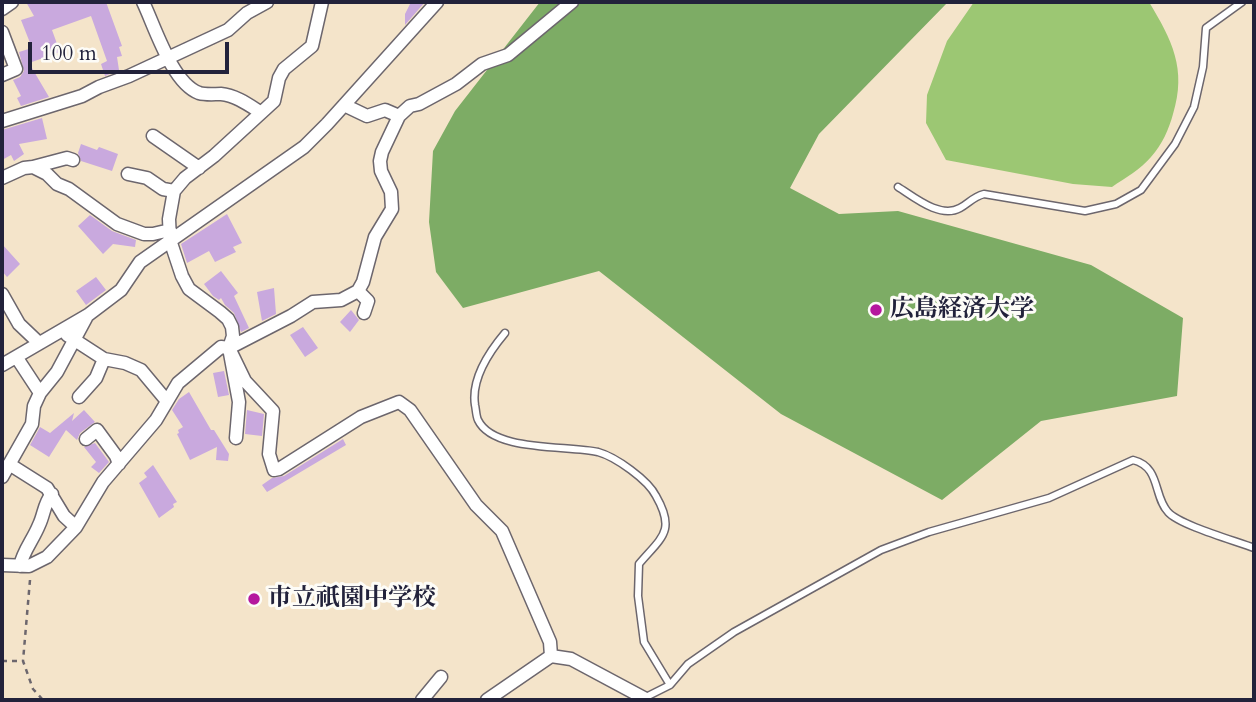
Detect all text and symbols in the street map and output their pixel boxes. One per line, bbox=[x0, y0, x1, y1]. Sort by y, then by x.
scale bar bbox=[32, 28, 233, 72]
text: 100 m bbox=[41, 39, 97, 68]
place label: 広島経済大学 bbox=[890, 296, 1034, 324]
marker: 広島経済大学 bbox=[868, 302, 884, 318]
place label: 市立祇園中学校 bbox=[268, 585, 436, 613]
marker: 市立祇園中学校 bbox=[246, 591, 262, 607]

